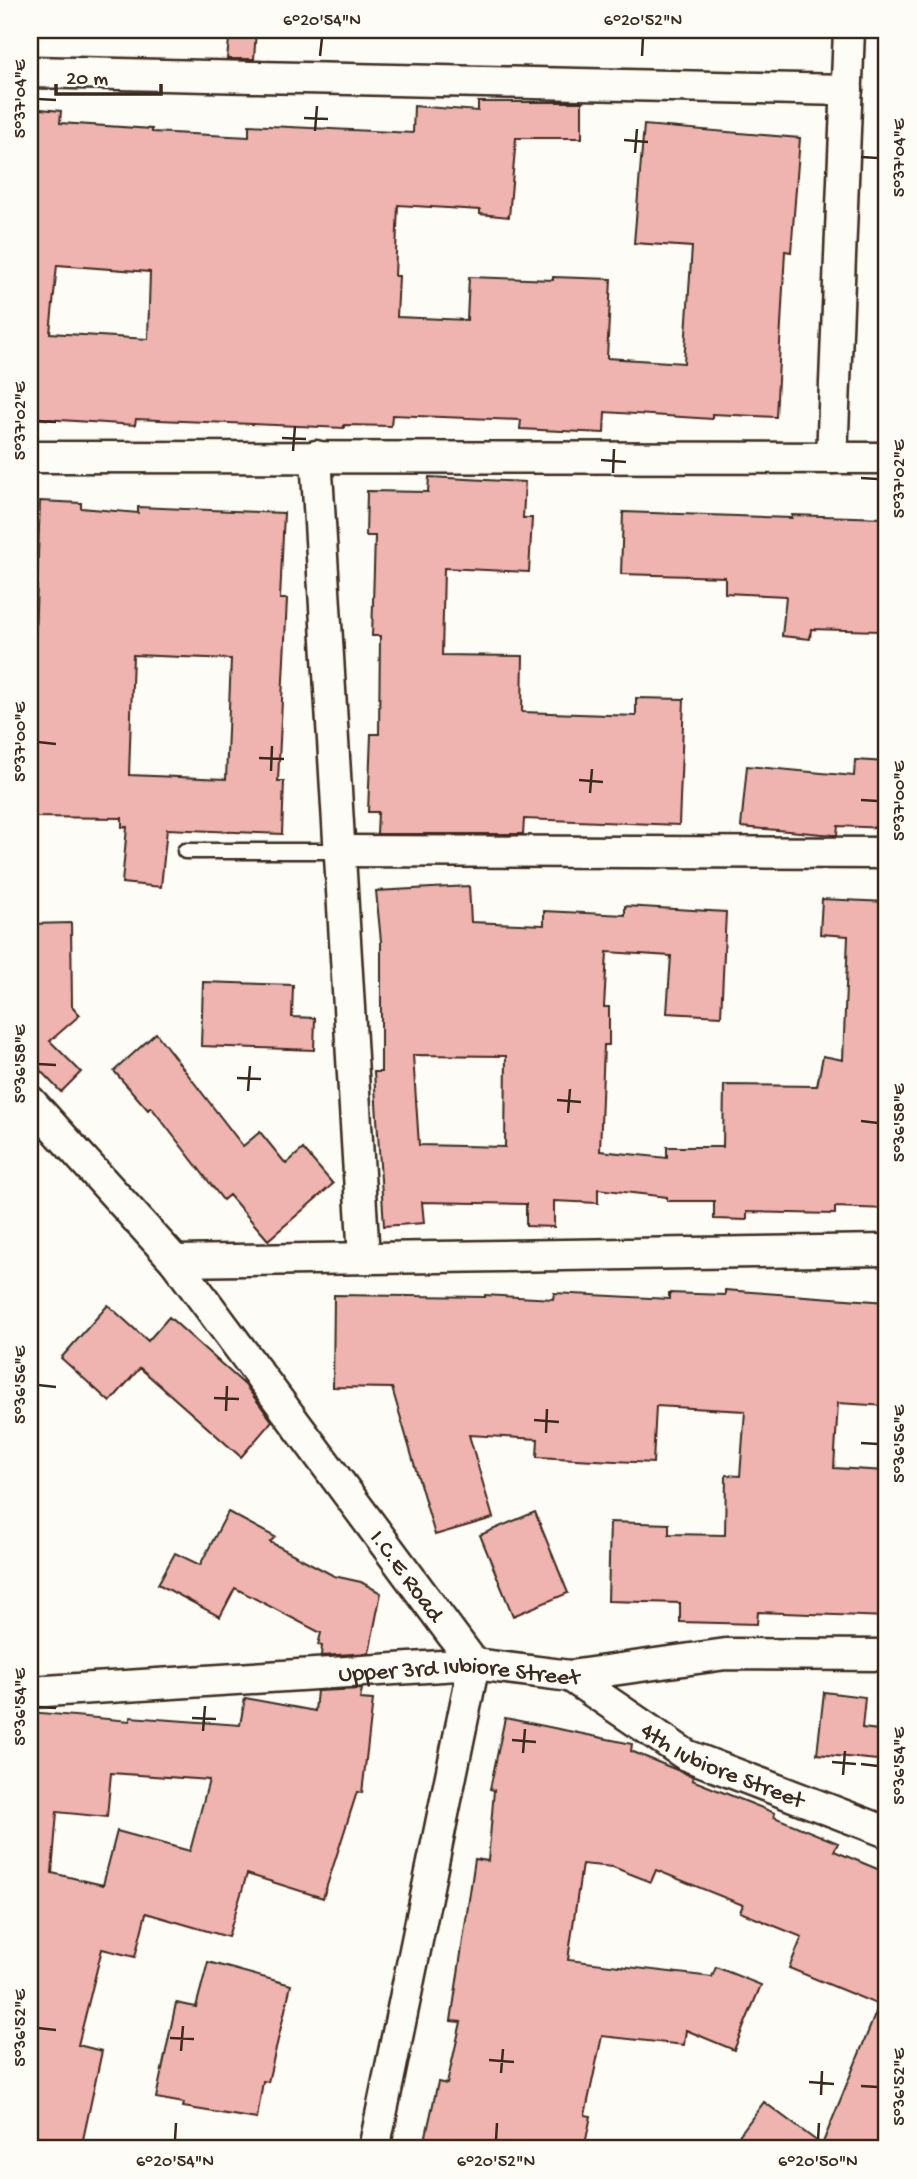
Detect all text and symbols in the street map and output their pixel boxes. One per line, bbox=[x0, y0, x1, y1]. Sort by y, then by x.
text: 6°20'54"N bbox=[283, 11, 361, 32]
text: 6°20'52"N bbox=[604, 11, 682, 32]
scale bar bbox=[56, 52, 161, 96]
text: 5°37'04"E bbox=[11, 59, 32, 138]
text: 20 m bbox=[66, 68, 108, 93]
text: 5°37'04"E bbox=[890, 118, 911, 197]
text: 5°37'02"E bbox=[11, 381, 32, 460]
text: 5°37'02"E bbox=[890, 439, 911, 518]
text: 5°37'00"E bbox=[11, 701, 32, 782]
text: 5°37'00"E bbox=[890, 760, 911, 841]
text: 5°36'58"E bbox=[11, 1024, 32, 1103]
text: 5°36'58"E bbox=[890, 1083, 911, 1162]
text: 5°36'56"E bbox=[11, 1345, 32, 1424]
text: 5°36'56"E bbox=[890, 1404, 911, 1483]
street label: I.C.E Road bbox=[362, 1526, 450, 1630]
street label: Upper 3rd Ivbiore Street bbox=[338, 1653, 584, 1694]
text: 5°36'54"E bbox=[11, 1668, 32, 1746]
street label: 4th Ivbiore Street bbox=[634, 1717, 810, 1818]
text: 5°36'54"E bbox=[890, 1727, 911, 1805]
text: 5°36'52"E bbox=[11, 1988, 32, 2067]
text: 5°36'52"E bbox=[890, 2047, 911, 2126]
text: 6°20'54"N bbox=[136, 2152, 214, 2173]
text: 6°20'52"N bbox=[457, 2152, 535, 2173]
text: 6°20'50"N bbox=[778, 2152, 858, 2173]

